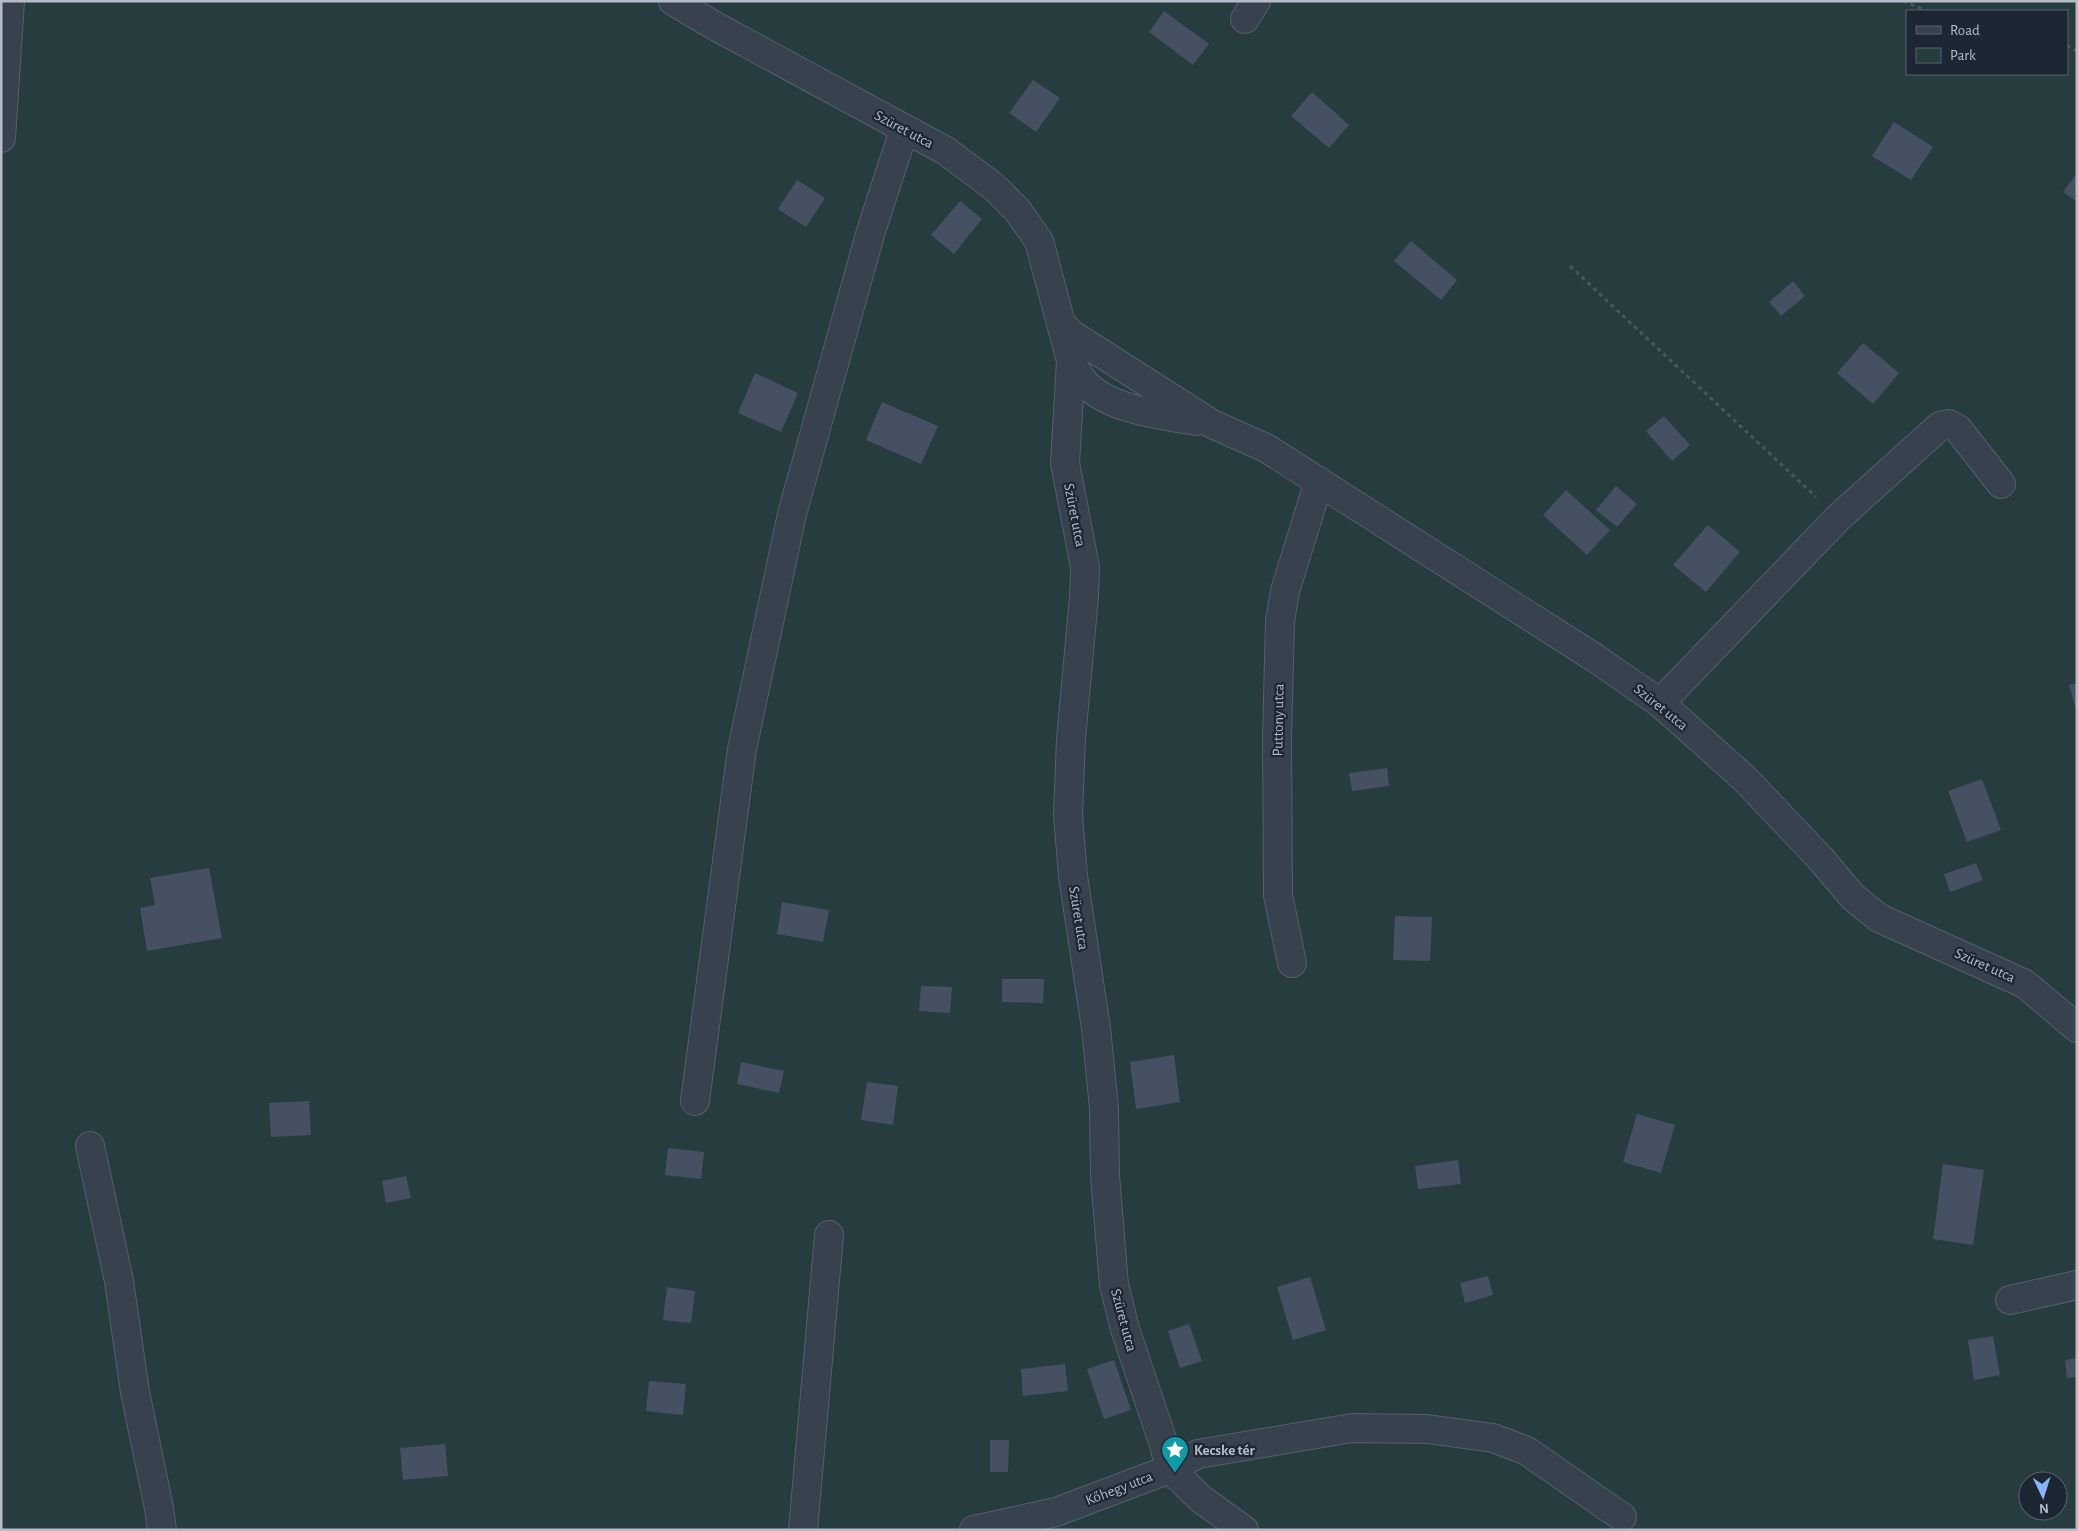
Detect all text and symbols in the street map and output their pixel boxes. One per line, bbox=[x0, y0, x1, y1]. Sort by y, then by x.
legend bbox=[1906, 10, 2068, 75]
text: Road bbox=[1950, 23, 1980, 38]
text: Park bbox=[1950, 48, 1976, 63]
street label: Szüret utca bbox=[872, 108, 936, 151]
street label: Szüret utca bbox=[1061, 482, 1088, 548]
street label: Szüret utca bbox=[1631, 681, 1691, 734]
street label: Puttony utca bbox=[1270, 683, 1287, 757]
street label: Szüret utca bbox=[1066, 885, 1091, 951]
street label: Szüret utca bbox=[1952, 945, 2017, 985]
street label: Szüret utca bbox=[1108, 1287, 1139, 1353]
place icon: Kecske tér bbox=[1160, 1435, 1190, 1474]
place label: Kecske tér bbox=[1194, 1443, 1256, 1458]
street label: Kőhegy utca bbox=[1083, 1469, 1155, 1508]
north arrow bbox=[2018, 1471, 2068, 1521]
text: N bbox=[2038, 1501, 2049, 1515]

